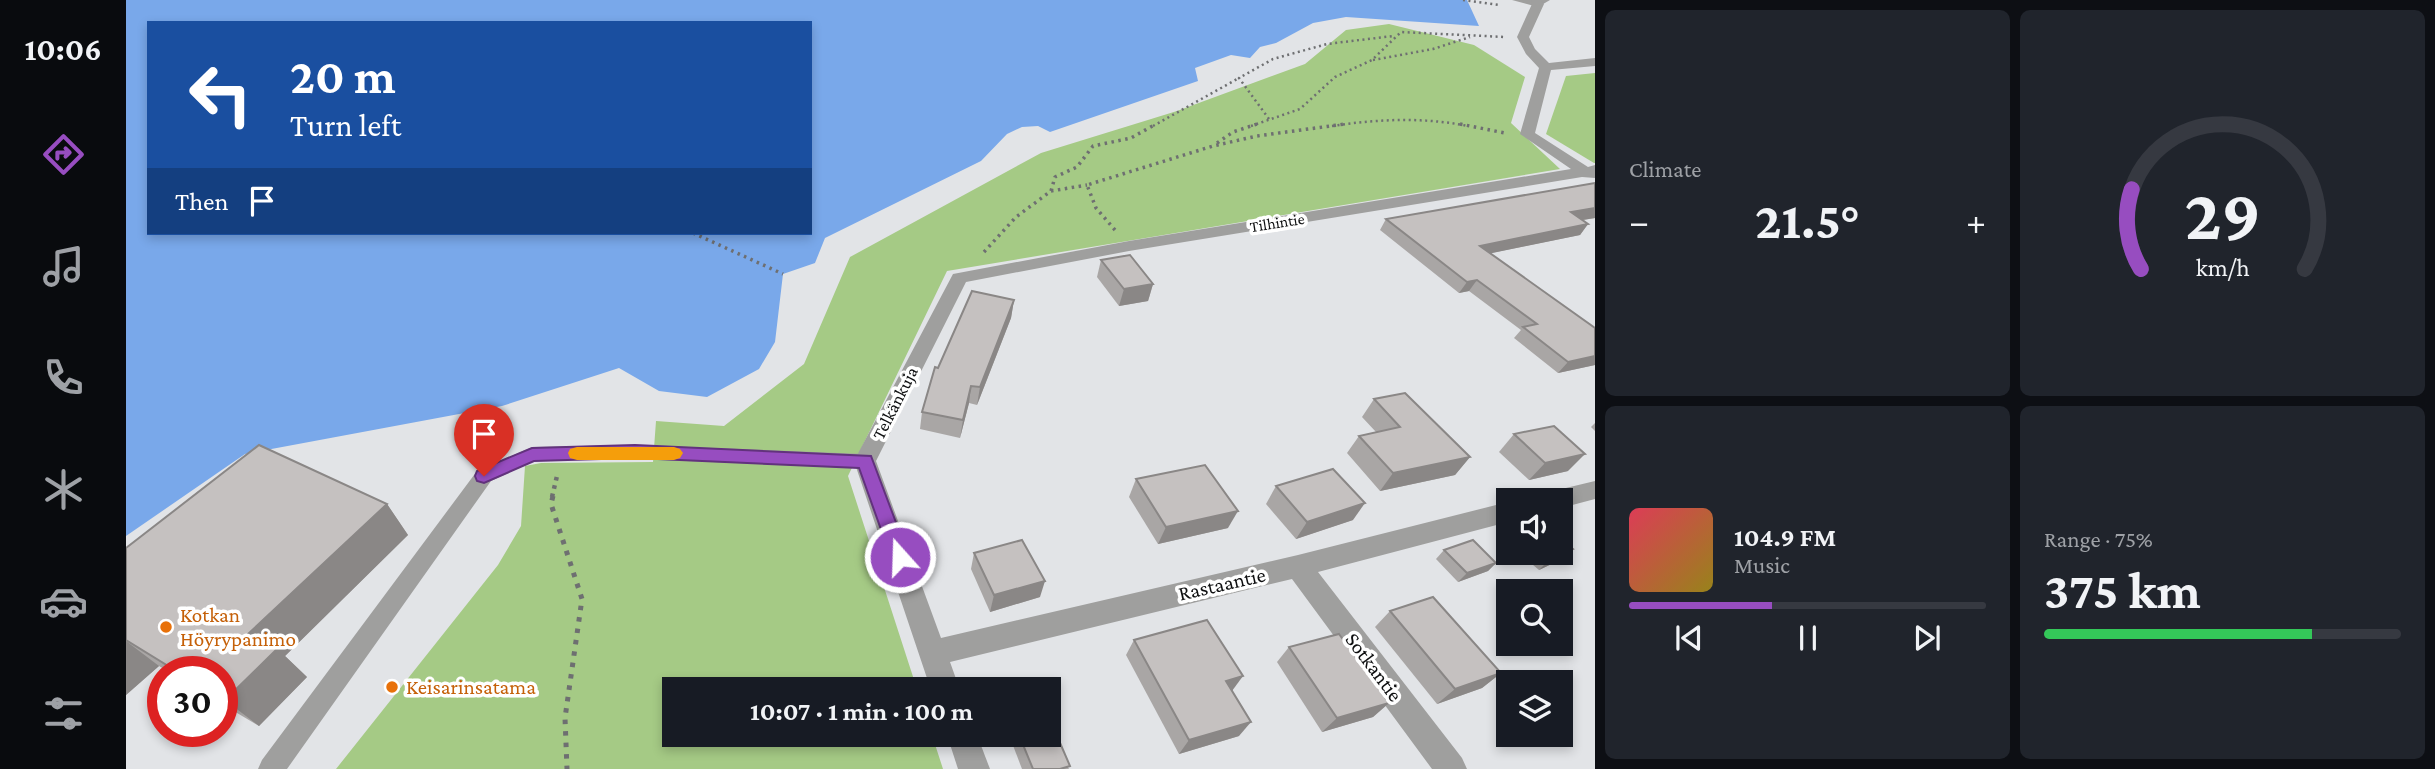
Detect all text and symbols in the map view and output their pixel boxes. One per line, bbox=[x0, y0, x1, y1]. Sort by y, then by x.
text: 10:06 bbox=[24, 31, 102, 67]
icon: left bbox=[175, 49, 266, 140]
text: 20 m bbox=[290, 49, 396, 104]
text: Turn left bbox=[290, 107, 401, 143]
icon: directions bbox=[39, 130, 88, 179]
text: Climate bbox=[1629, 156, 1701, 182]
text: 29 bbox=[2184, 174, 2261, 255]
icon: arrive bbox=[243, 182, 281, 220]
text: Then bbox=[175, 187, 229, 216]
text: 21.5° bbox=[1755, 191, 1860, 249]
text: − bbox=[1629, 200, 1649, 242]
text: + bbox=[1966, 200, 1986, 242]
street label: Tilhintie bbox=[1249, 210, 1306, 235]
icon: music bbox=[39, 242, 88, 291]
text: km/h bbox=[2196, 254, 2249, 281]
icon: phone bbox=[39, 353, 88, 402]
street label: Telkänkuja bbox=[868, 363, 923, 443]
pin bbox=[454, 404, 514, 476]
icon: arrive bbox=[465, 415, 503, 453]
icon: climate bbox=[39, 465, 88, 514]
map controls bbox=[1496, 488, 1573, 747]
button: sound bbox=[1496, 488, 1573, 565]
position arrow bbox=[863, 520, 937, 594]
text: 104.9 FM bbox=[1734, 523, 1836, 552]
text: Range · 75% bbox=[2044, 526, 2153, 552]
text: Music bbox=[1734, 552, 1790, 578]
text: 375 km bbox=[2044, 561, 2201, 619]
street label: Rastaantie bbox=[1176, 562, 1268, 606]
icon: car bbox=[39, 577, 88, 626]
button: search bbox=[1496, 579, 1573, 656]
place label: Kotkan Höyrypanimo bbox=[180, 603, 296, 651]
marker: Kotkan Höyrypanimo bbox=[158, 619, 174, 635]
icon: previous bbox=[1670, 619, 1708, 657]
icon: pause bbox=[1789, 619, 1827, 657]
icon: next bbox=[1908, 619, 1946, 657]
street label: Sotkantie bbox=[1340, 628, 1408, 706]
speed limit sign: 30 bbox=[147, 656, 238, 747]
button: layers bbox=[1496, 670, 1573, 747]
place label: Keisarinsatama bbox=[406, 675, 536, 699]
marker: Keisarinsatama bbox=[384, 679, 400, 695]
icon: filters bbox=[39, 689, 88, 738]
text: 10:07 · 1 min · 100 m bbox=[750, 697, 973, 726]

